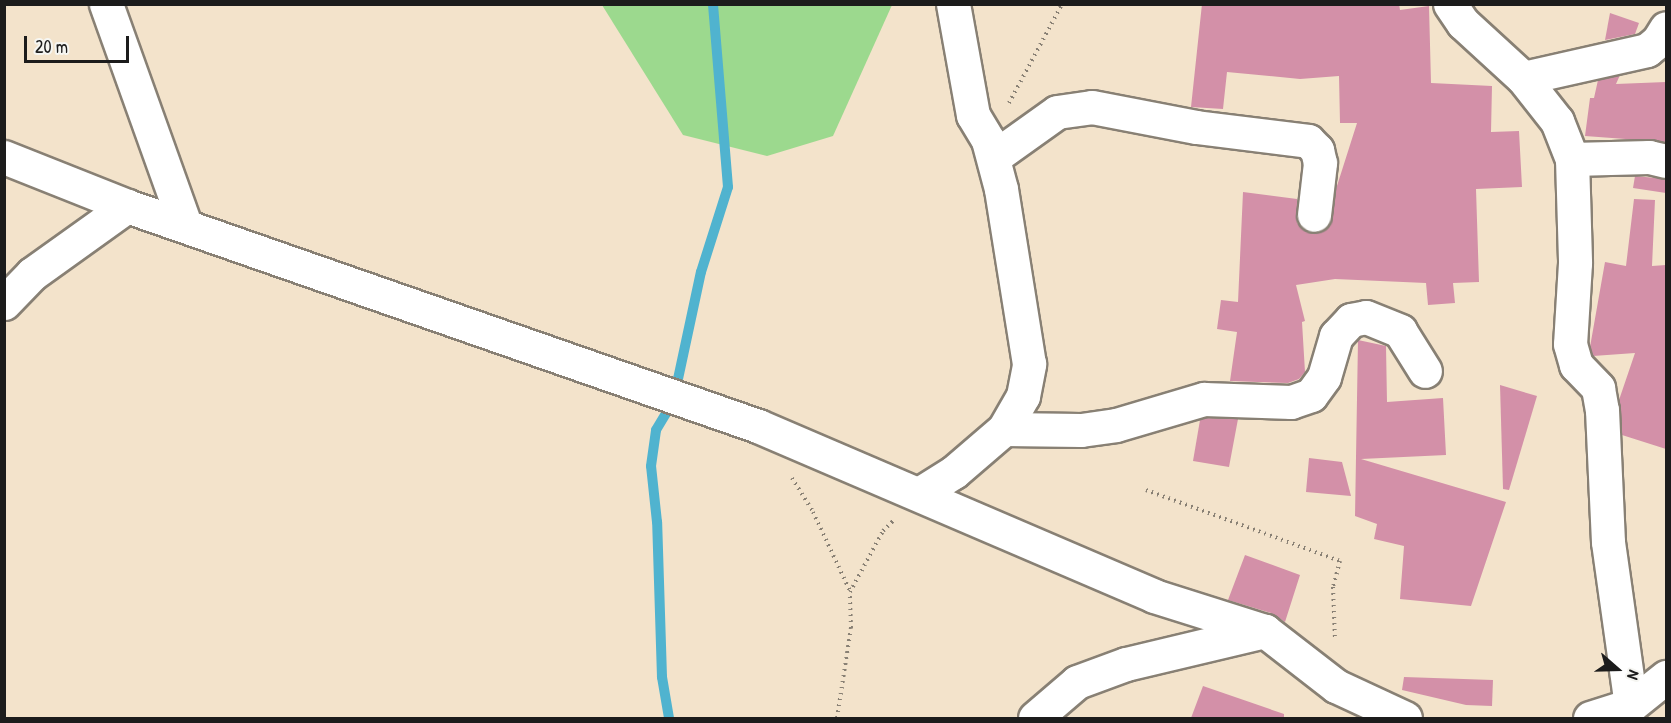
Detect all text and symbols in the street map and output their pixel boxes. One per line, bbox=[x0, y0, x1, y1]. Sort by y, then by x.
scale bar bbox=[27, 24, 132, 62]
text: 20 m bbox=[35, 34, 68, 59]
north arrow bbox=[1587, 639, 1647, 699]
text: N bbox=[1622, 667, 1646, 683]

